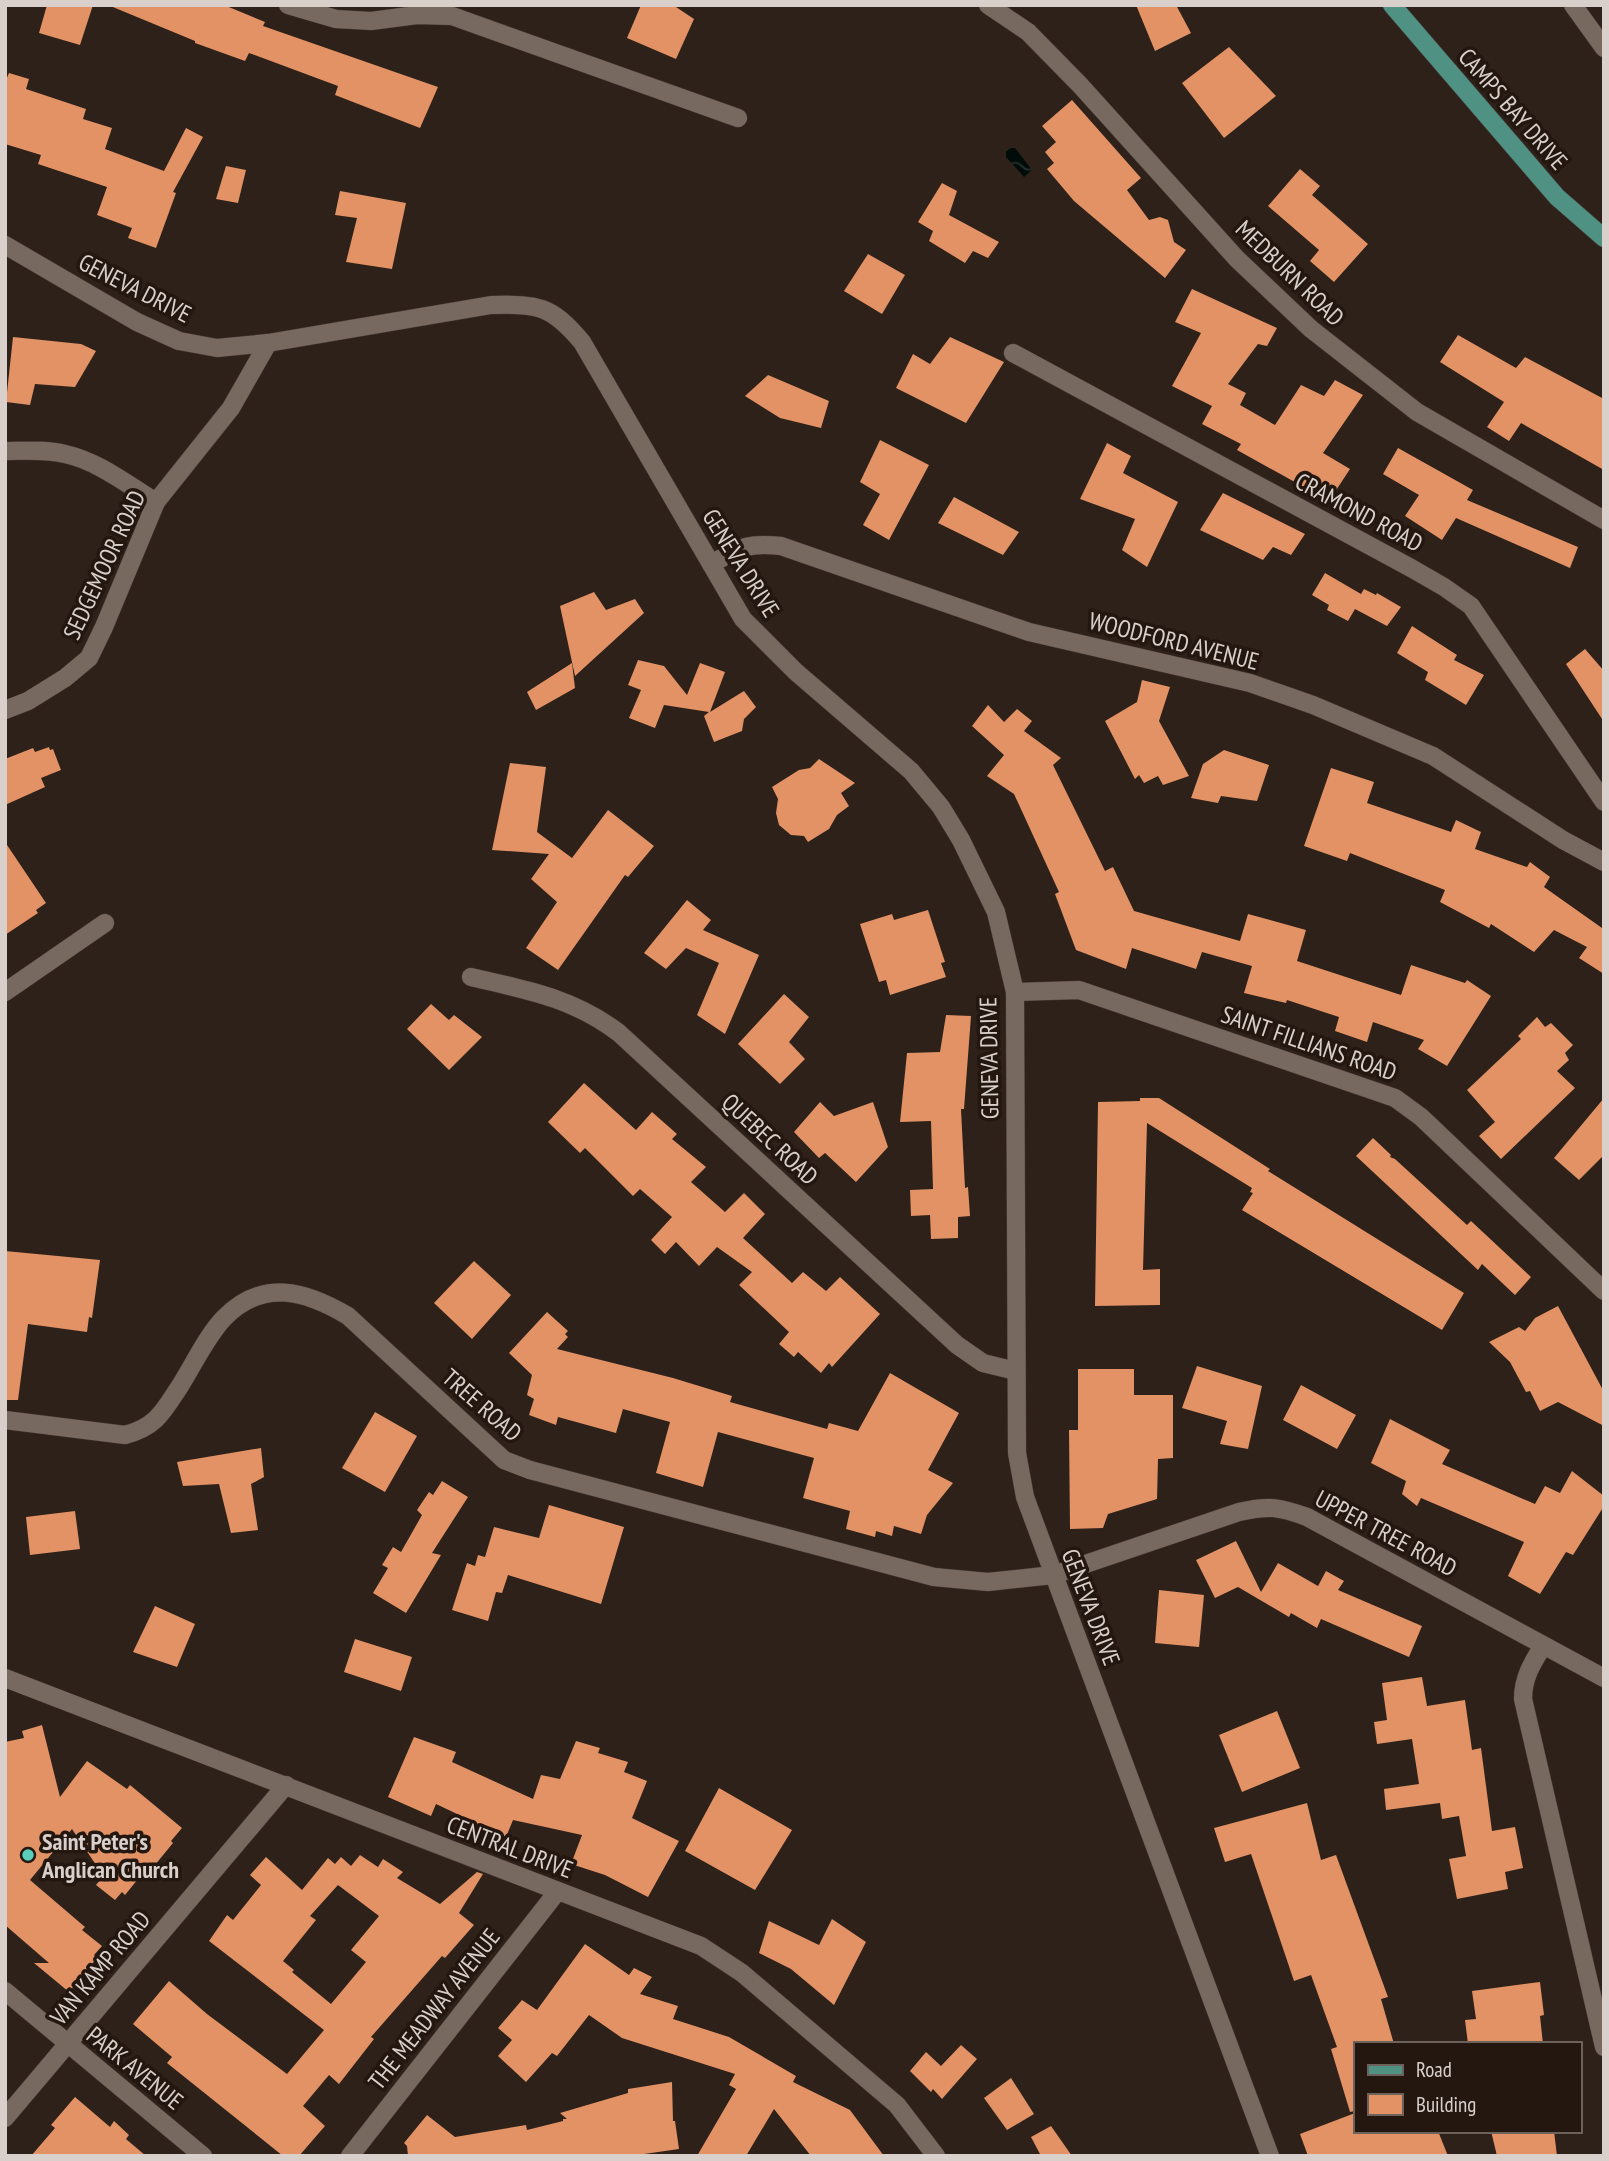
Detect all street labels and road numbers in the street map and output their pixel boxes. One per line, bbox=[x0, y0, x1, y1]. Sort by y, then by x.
street label: CAMPS BAY DRIVE bbox=[1452, 42, 1574, 176]
street label: MEDBURN ROAD bbox=[1229, 214, 1351, 332]
street label: GENEVA DRIVE bbox=[73, 246, 197, 330]
street label: CRAMOND ROAD bbox=[1290, 465, 1428, 559]
street label: SEDGEMOOR ROAD bbox=[56, 485, 152, 645]
street label: GENEVA DRIVE bbox=[695, 503, 787, 623]
street label: WOODFORD AVENUE bbox=[1086, 605, 1262, 677]
street label: GENEVA DRIVE bbox=[972, 997, 1006, 1119]
street label: SAINT FILLIANS ROAD bbox=[1217, 999, 1401, 1087]
street label: QUEBEC ROAD bbox=[715, 1087, 825, 1191]
street label: TREE ROAD bbox=[436, 1362, 528, 1448]
street label: UPPER TREE ROAD bbox=[1310, 1483, 1462, 1583]
street label: GENEVA DRIVE bbox=[1055, 1544, 1127, 1670]
street label: CENTRAL DRIVE bbox=[443, 1809, 577, 1885]
street label: VAN KAMP ROAD bbox=[42, 1904, 157, 2032]
street label: THE MEADWAY AVENUE bbox=[361, 1922, 507, 2096]
street label: PARK AVENUE bbox=[80, 2020, 190, 2116]

